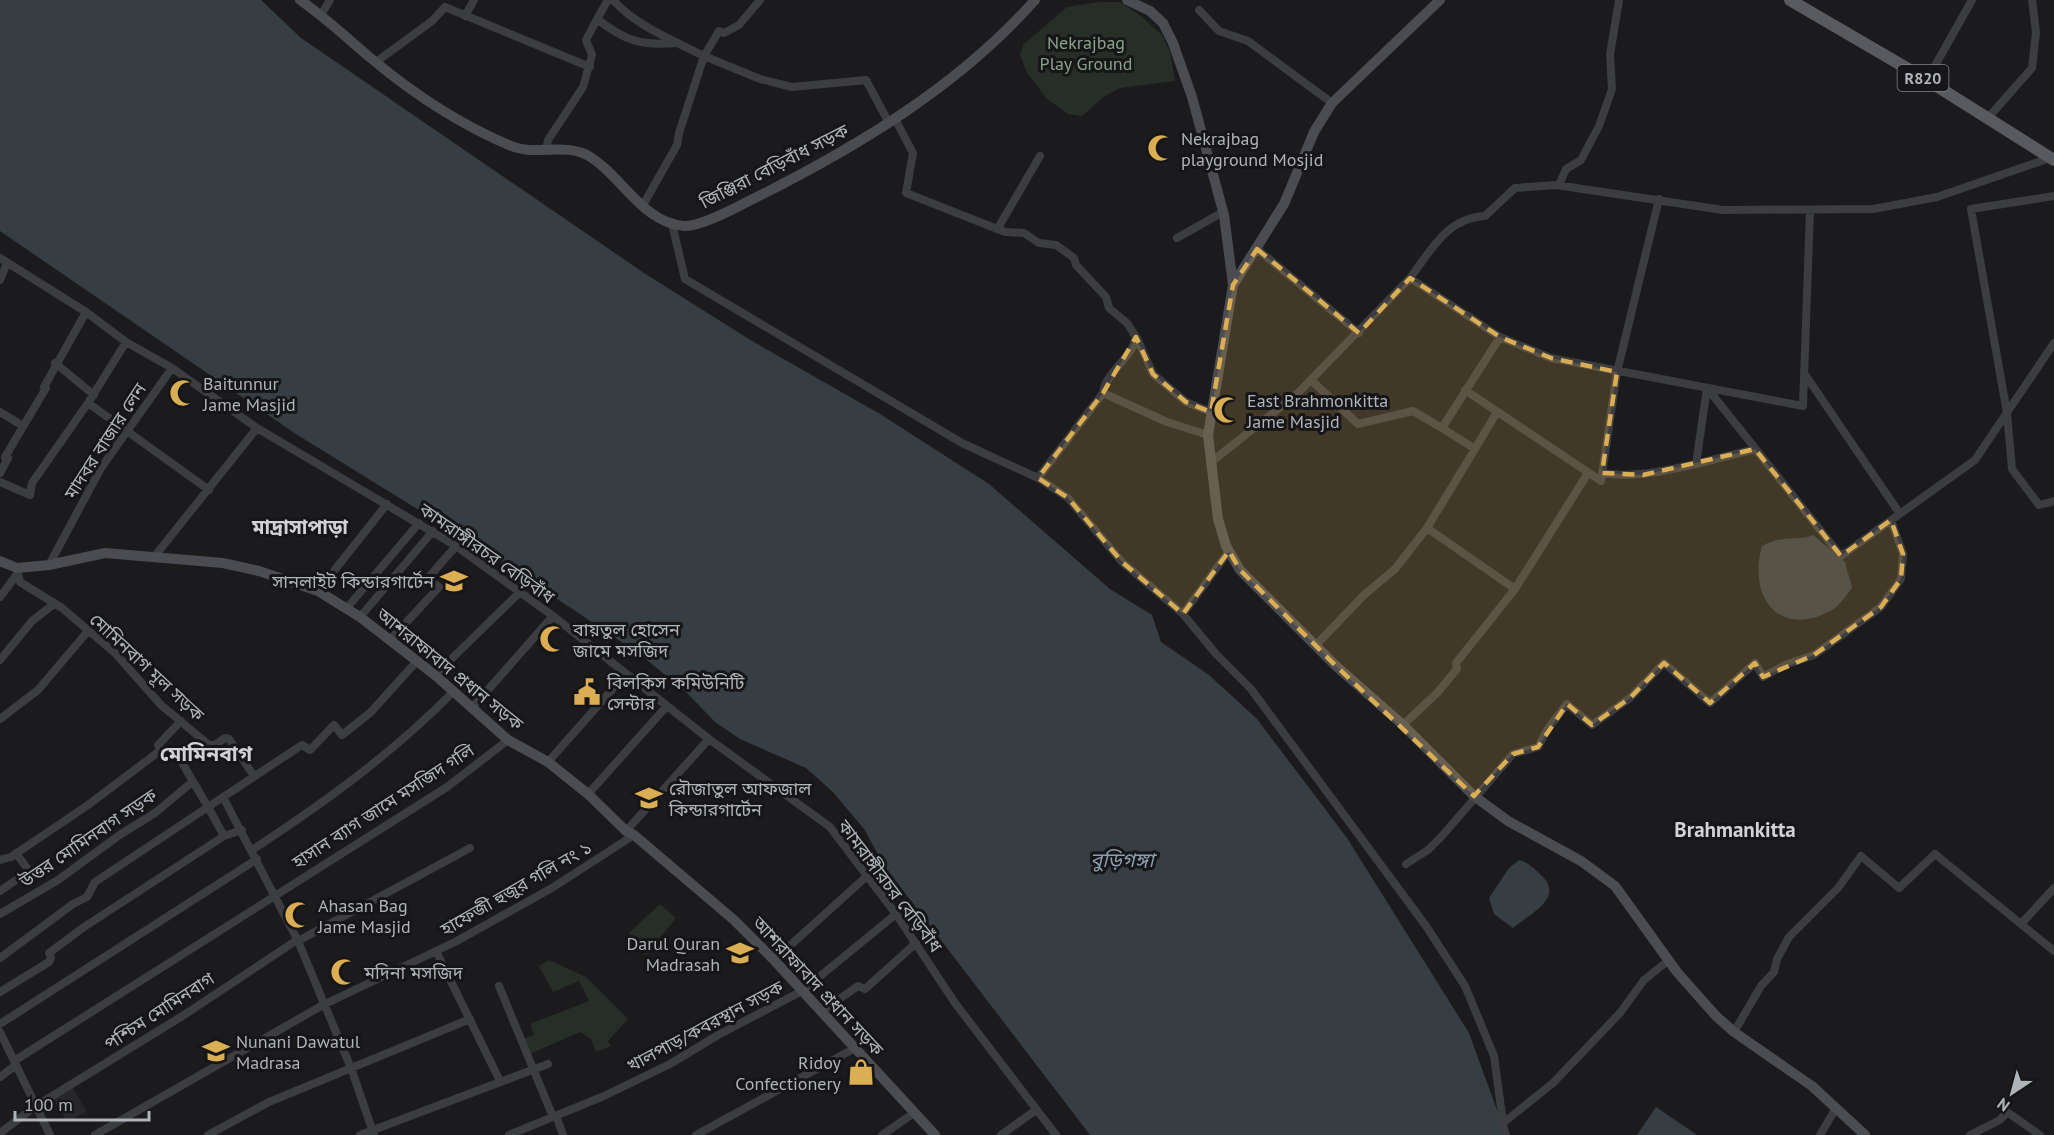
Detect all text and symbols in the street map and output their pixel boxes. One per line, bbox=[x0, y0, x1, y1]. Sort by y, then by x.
park label: Nekrajbag Play Ground bbox=[1040, 31, 1132, 75]
road number: R820 bbox=[1898, 65, 1948, 91]
street label: জিঞ্জিরা বেড়িবাঁধ সড়ক bbox=[695, 118, 853, 214]
place label: Nekrajbag playground Mosjid bbox=[1181, 127, 1323, 171]
mosque icon: Nekrajbag playground Mosjid bbox=[1146, 133, 1176, 163]
place label: Baitunnur Jame Masjid bbox=[202, 372, 296, 416]
street label: মাদবর বাজার লেন bbox=[58, 378, 152, 504]
mosque icon: Baitunnur Jame Masjid bbox=[168, 378, 198, 408]
place label: East Brahmonkitta Jame Masjid bbox=[1246, 389, 1388, 433]
mosque icon: East Brahmonkitta Jame Masjid bbox=[1212, 395, 1242, 425]
street label: কামরাঙ্গীরচর বেড়িবাঁধ bbox=[414, 497, 559, 608]
district label: মাদ্রাসাপাড়া bbox=[251, 514, 348, 540]
school or university icon: সানলাইট কিন্ডারগার্টেন bbox=[439, 566, 469, 596]
place label: সানলাইট কিন্ডারগার্টেন bbox=[271, 570, 435, 593]
street label: আশরাফাবাদ প্রধান সড়ক bbox=[371, 602, 528, 736]
street label: মোমিনবাগ মূল সড়ক bbox=[85, 608, 209, 726]
place label: বায়তুল হোসেন জামে মসজিদ bbox=[572, 618, 681, 662]
mosque icon: বায়তুল হোসেন জামে মসজিদ bbox=[538, 624, 568, 654]
place label: বিলকিস কমিউনিটি সেন্টার bbox=[606, 671, 746, 715]
public building icon: বিলকিস কমিউনিটি সেন্টার bbox=[572, 677, 602, 707]
street label: হাসান ব্যাগ জামে মসজিদ গলি bbox=[287, 738, 479, 874]
district label: মোমিনবাগ bbox=[160, 740, 253, 767]
place label: রৌজাতুল আফজাল কিন্ডারগার্টেন bbox=[668, 777, 812, 821]
street label: উত্তর মোমিনবাগ সড়ক bbox=[14, 783, 161, 893]
school or university icon: রৌজাতুল আফজাল কিন্ডারগার্টেন bbox=[634, 783, 664, 813]
street label: কামরাঙ্গীরচর বেড়িবাঁধ bbox=[832, 814, 948, 957]
district label: Brahmankitta bbox=[1674, 816, 1796, 843]
street label: হাফেজী হুজুর গলি নং ১ bbox=[435, 835, 596, 941]
water label: বুড়িগঙ্গা bbox=[1090, 847, 1157, 873]
place label: Ahasan Bag Jame Masjid bbox=[317, 894, 411, 938]
mosque icon: Ahasan Bag Jame Masjid bbox=[283, 900, 313, 930]
street label: আশরাফাবাদ প্রধান সড়ক bbox=[747, 911, 889, 1061]
place label: Darul Quran Madrasah bbox=[627, 932, 720, 976]
school or university icon: Darul Quran Madrasah bbox=[725, 938, 755, 968]
mosque icon: মদিনা মসজিদ bbox=[329, 957, 359, 987]
place label: মদিনা মসজিদ bbox=[363, 961, 464, 984]
street label: পশ্চিম মোমিনবাগ bbox=[100, 967, 219, 1055]
street label: খালপাড়/কবরস্থান সড়ক bbox=[623, 975, 787, 1077]
place label: Nunani Dawatul Madrasa bbox=[236, 1030, 361, 1074]
school or university icon: Nunani Dawatul Madrasa bbox=[201, 1036, 231, 1066]
place label: Ridoy Confectionery bbox=[735, 1051, 842, 1095]
shop icon: Ridoy Confectionery bbox=[846, 1057, 876, 1087]
north arrow bbox=[1982, 1063, 2042, 1123]
scale bar bbox=[15, 1084, 148, 1122]
text: 100 m bbox=[24, 1093, 73, 1116]
text: N bbox=[1993, 1094, 2013, 1116]

